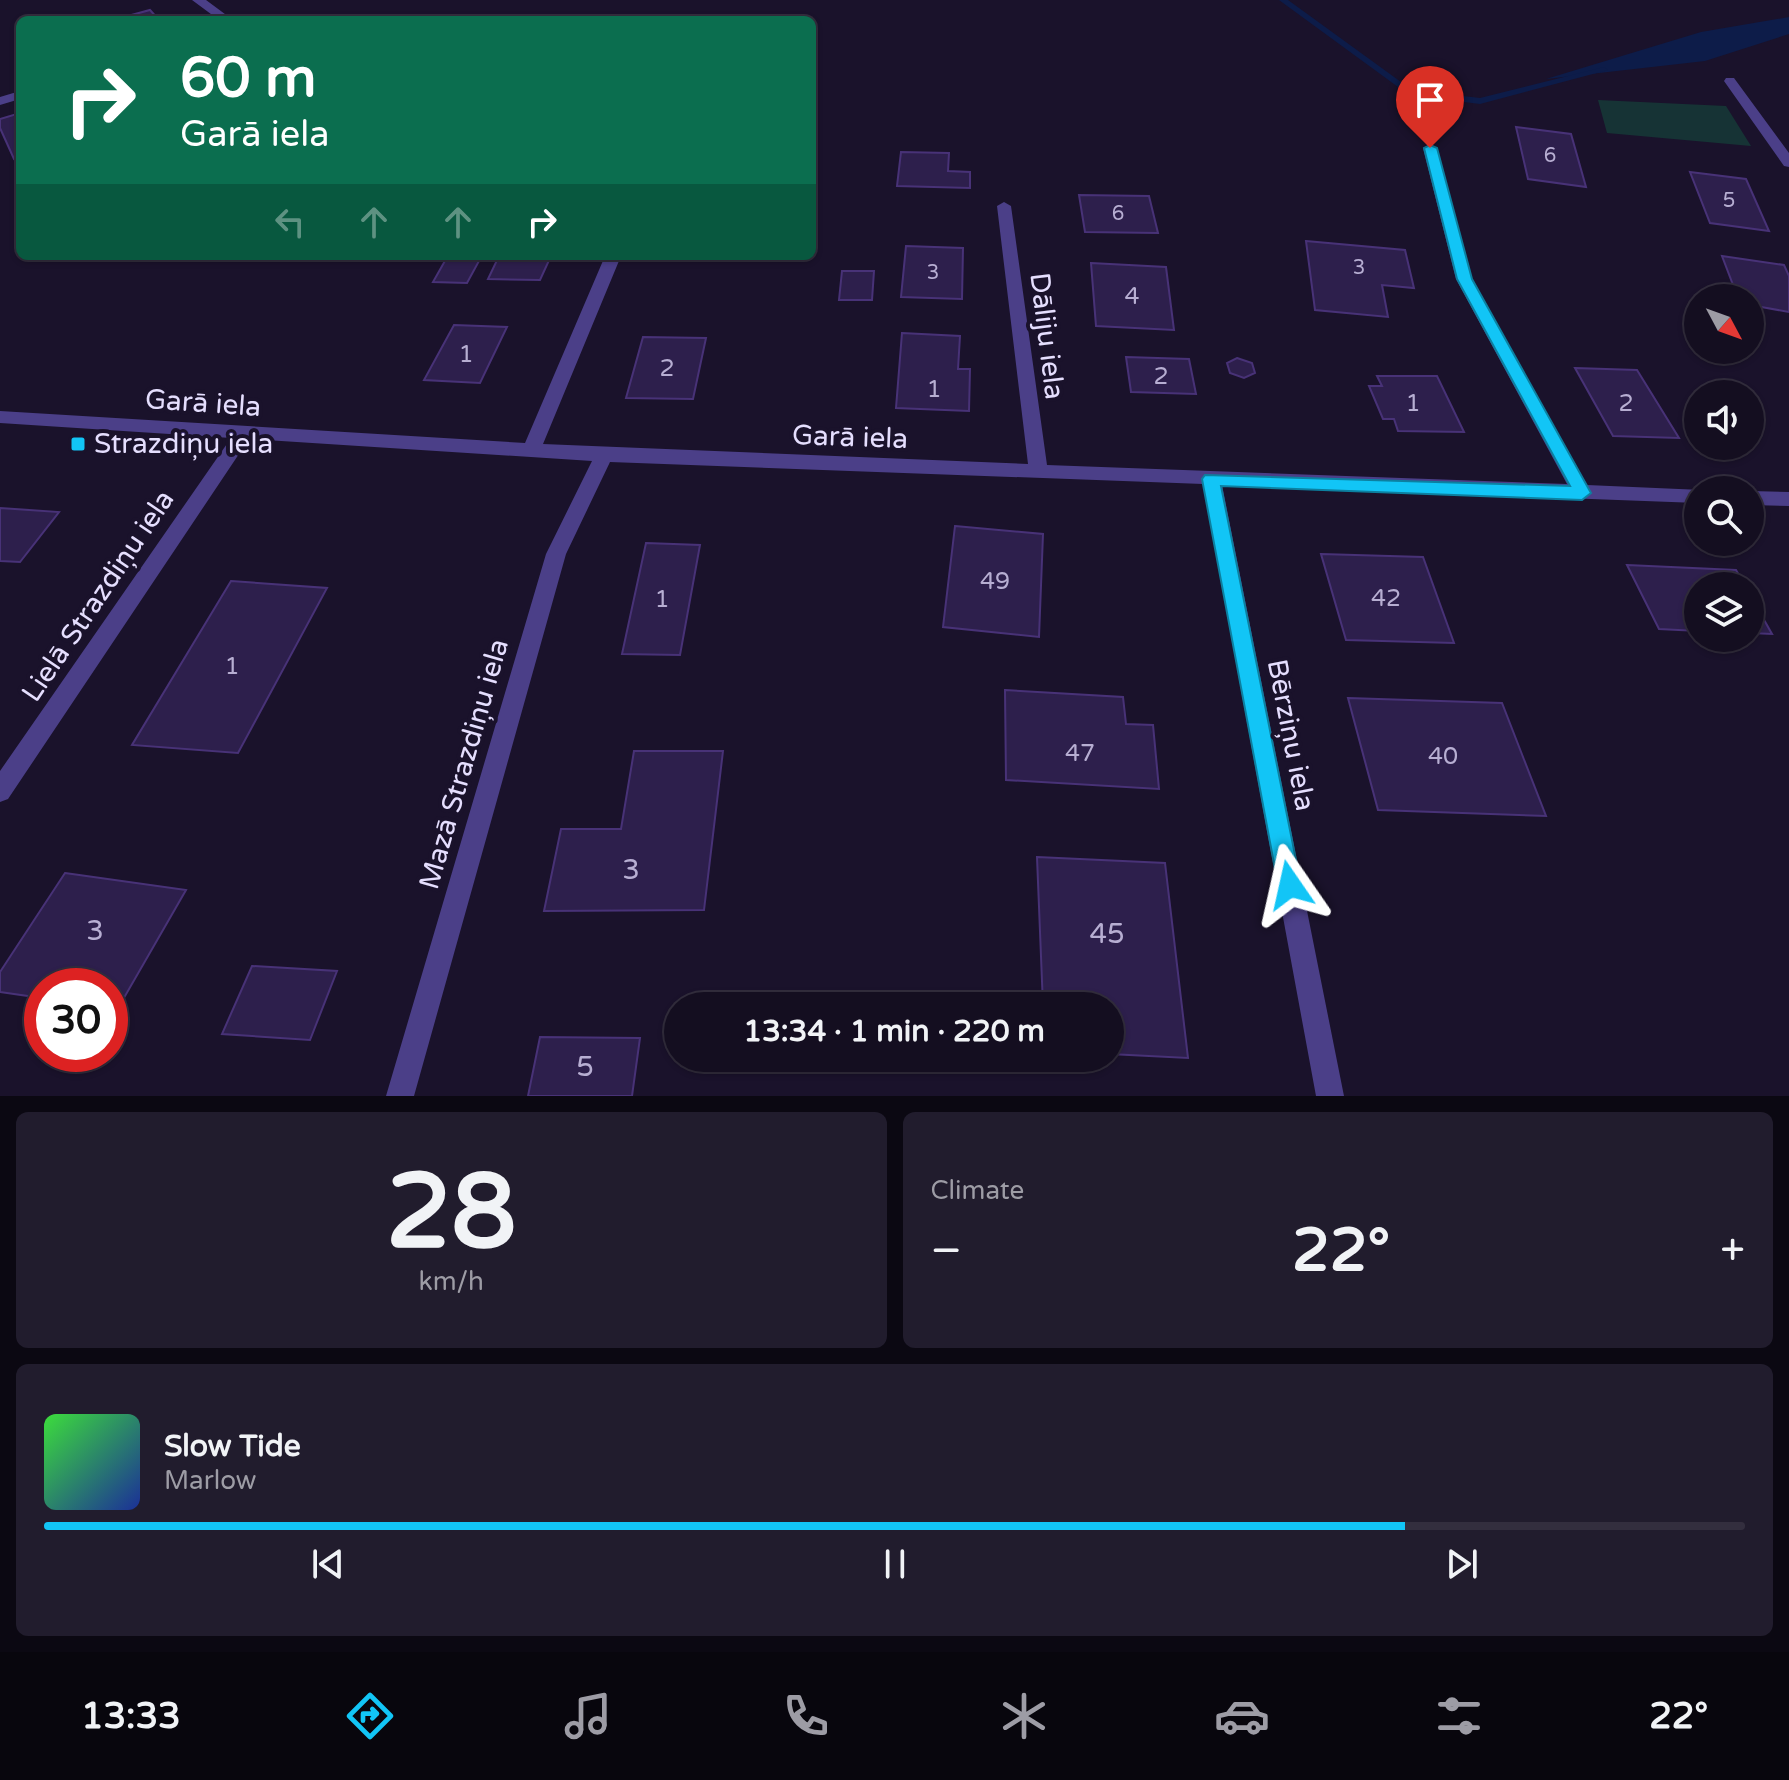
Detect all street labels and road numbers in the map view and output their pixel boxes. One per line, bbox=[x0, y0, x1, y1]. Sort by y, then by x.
street label: Dāliju iela bbox=[1022, 271, 1072, 401]
street label: Garā iela bbox=[144, 382, 262, 424]
street label: Garā iela bbox=[791, 418, 909, 456]
street label: Lielā Strazdiņu iela bbox=[15, 484, 181, 708]
street label: Mazā Strazdiņu iela bbox=[412, 635, 516, 893]
street label: Bērziņu iela bbox=[1260, 656, 1322, 814]

